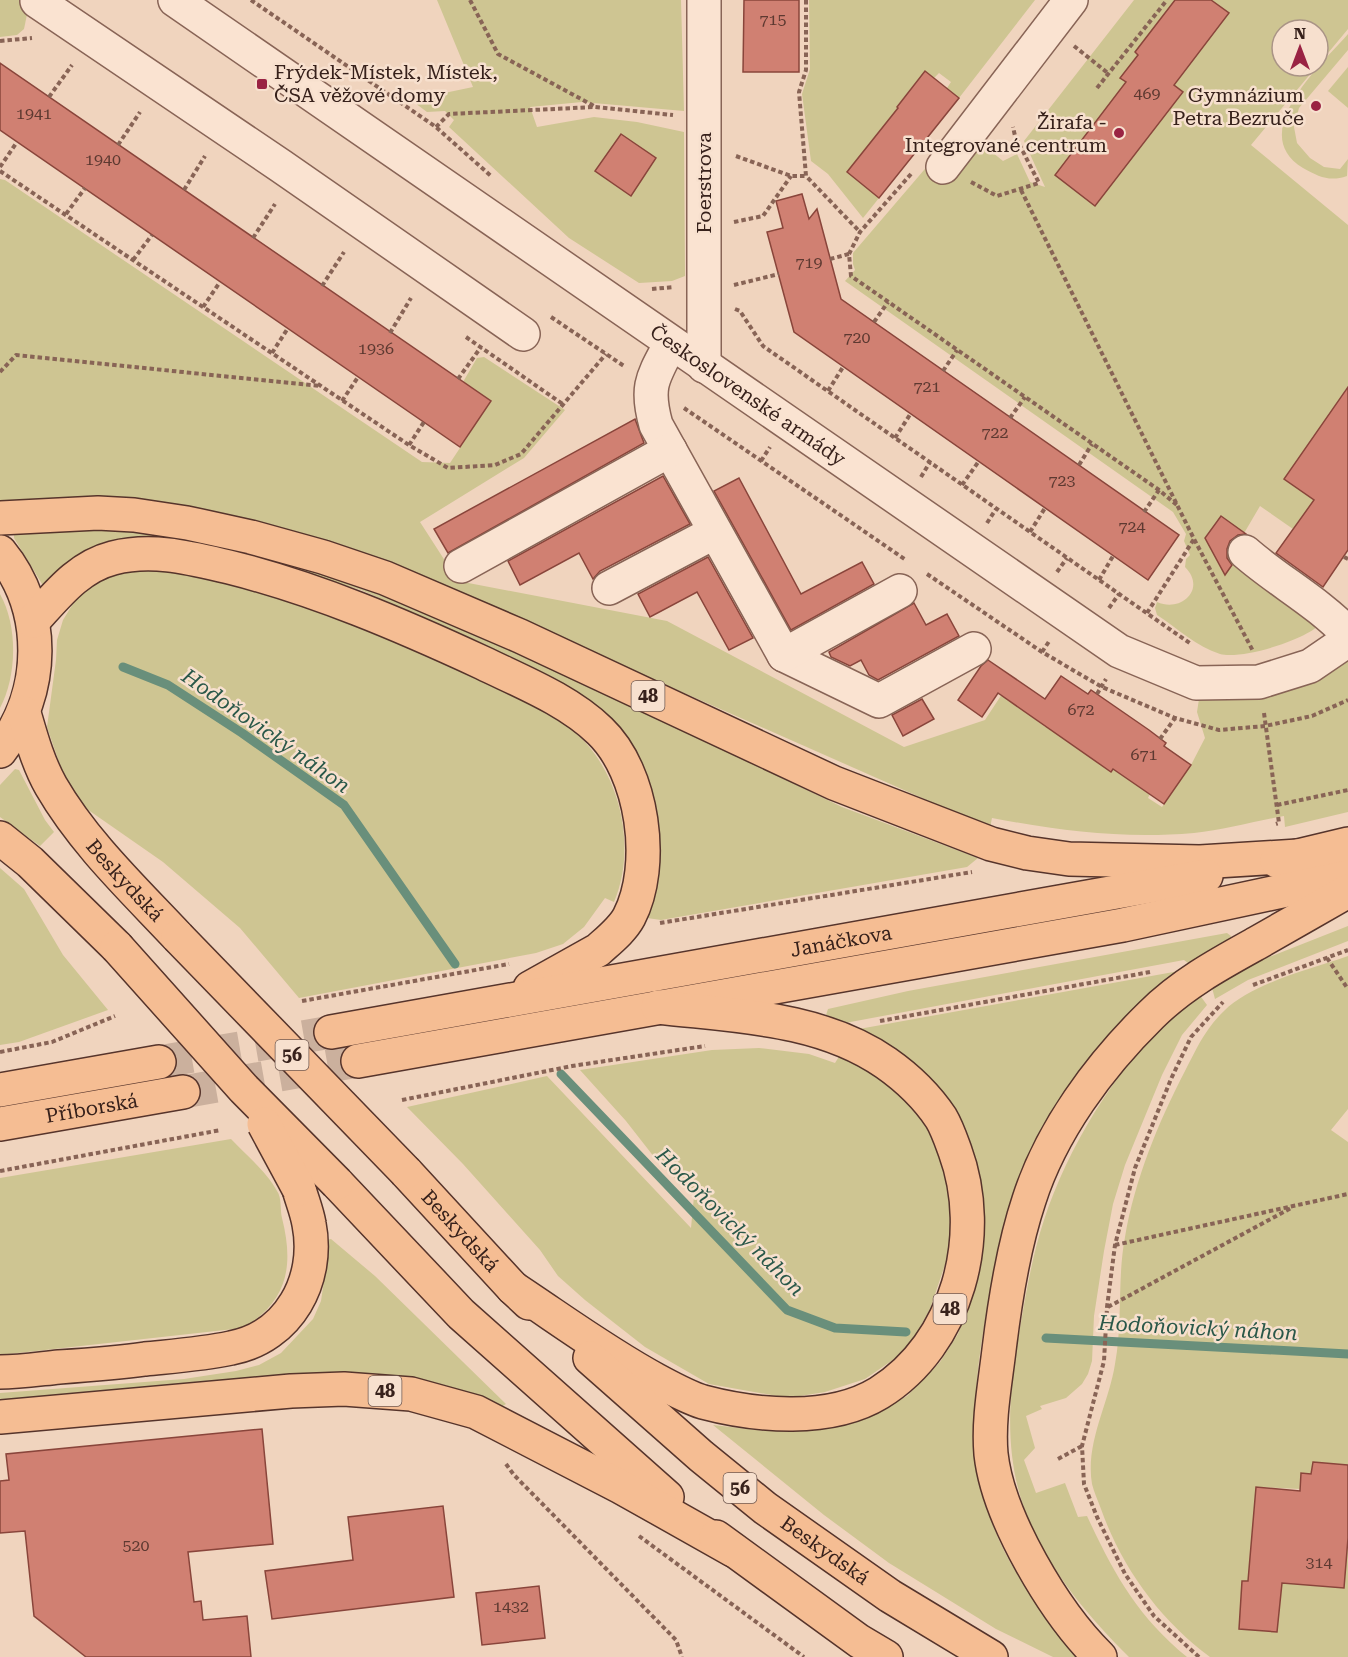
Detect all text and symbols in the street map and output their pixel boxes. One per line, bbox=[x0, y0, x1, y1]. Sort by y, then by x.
house number: 715 bbox=[760, 10, 786, 29]
north arrow bbox=[1270, 18, 1330, 78]
text: N bbox=[1294, 24, 1306, 43]
place label: Frýdek-Místek, Místek, ČSA věžové domy bbox=[274, 60, 498, 107]
marker: Frýdek-Místek, Místek, ČSA věžové domy bbox=[255, 77, 269, 91]
place label: Gymnázium Petra Bezruče bbox=[1173, 83, 1304, 130]
house number: 469 bbox=[1134, 84, 1160, 103]
marker: Gymnázium Petra Bezruče bbox=[1309, 99, 1323, 113]
house number: 1941 bbox=[16, 104, 52, 123]
place label: Žirafa - Integrované centrum bbox=[905, 110, 1107, 157]
marker: Žirafa - Integrované centrum bbox=[1112, 126, 1126, 140]
street label: Foerstrova bbox=[692, 132, 716, 234]
house number: 1940 bbox=[85, 150, 121, 169]
house number: 719 bbox=[796, 253, 822, 272]
street label: Československé armády bbox=[646, 319, 851, 471]
house number: 720 bbox=[844, 328, 870, 347]
house number: 1936 bbox=[358, 339, 394, 358]
house number: 721 bbox=[914, 377, 940, 396]
house number: 722 bbox=[982, 423, 1008, 442]
house number: 723 bbox=[1049, 471, 1075, 490]
house number: 724 bbox=[1119, 517, 1145, 536]
water label: Hodoňovický náhon bbox=[177, 663, 355, 798]
road number: 48 bbox=[632, 681, 664, 711]
house number: 672 bbox=[1068, 700, 1094, 719]
house number: 671 bbox=[1131, 745, 1157, 764]
street label: Beskydská bbox=[81, 834, 169, 926]
street label: Janáčkova bbox=[788, 920, 894, 962]
road number: 56 bbox=[276, 1040, 308, 1070]
street label: Příborská bbox=[44, 1088, 140, 1128]
water label: Hodoňovický náhon bbox=[650, 1142, 809, 1301]
street label: Beskydská bbox=[416, 1185, 504, 1277]
road number: 48 bbox=[934, 1294, 966, 1324]
water label: Hodoňovický náhon bbox=[1097, 1311, 1298, 1345]
road number: 48 bbox=[368, 1376, 402, 1406]
road number: 56 bbox=[724, 1473, 756, 1503]
street label: Beskydská bbox=[776, 1511, 874, 1590]
house number: 520 bbox=[123, 1536, 149, 1555]
house number: 314 bbox=[1306, 1553, 1332, 1572]
house number: 1432 bbox=[493, 1597, 529, 1616]

